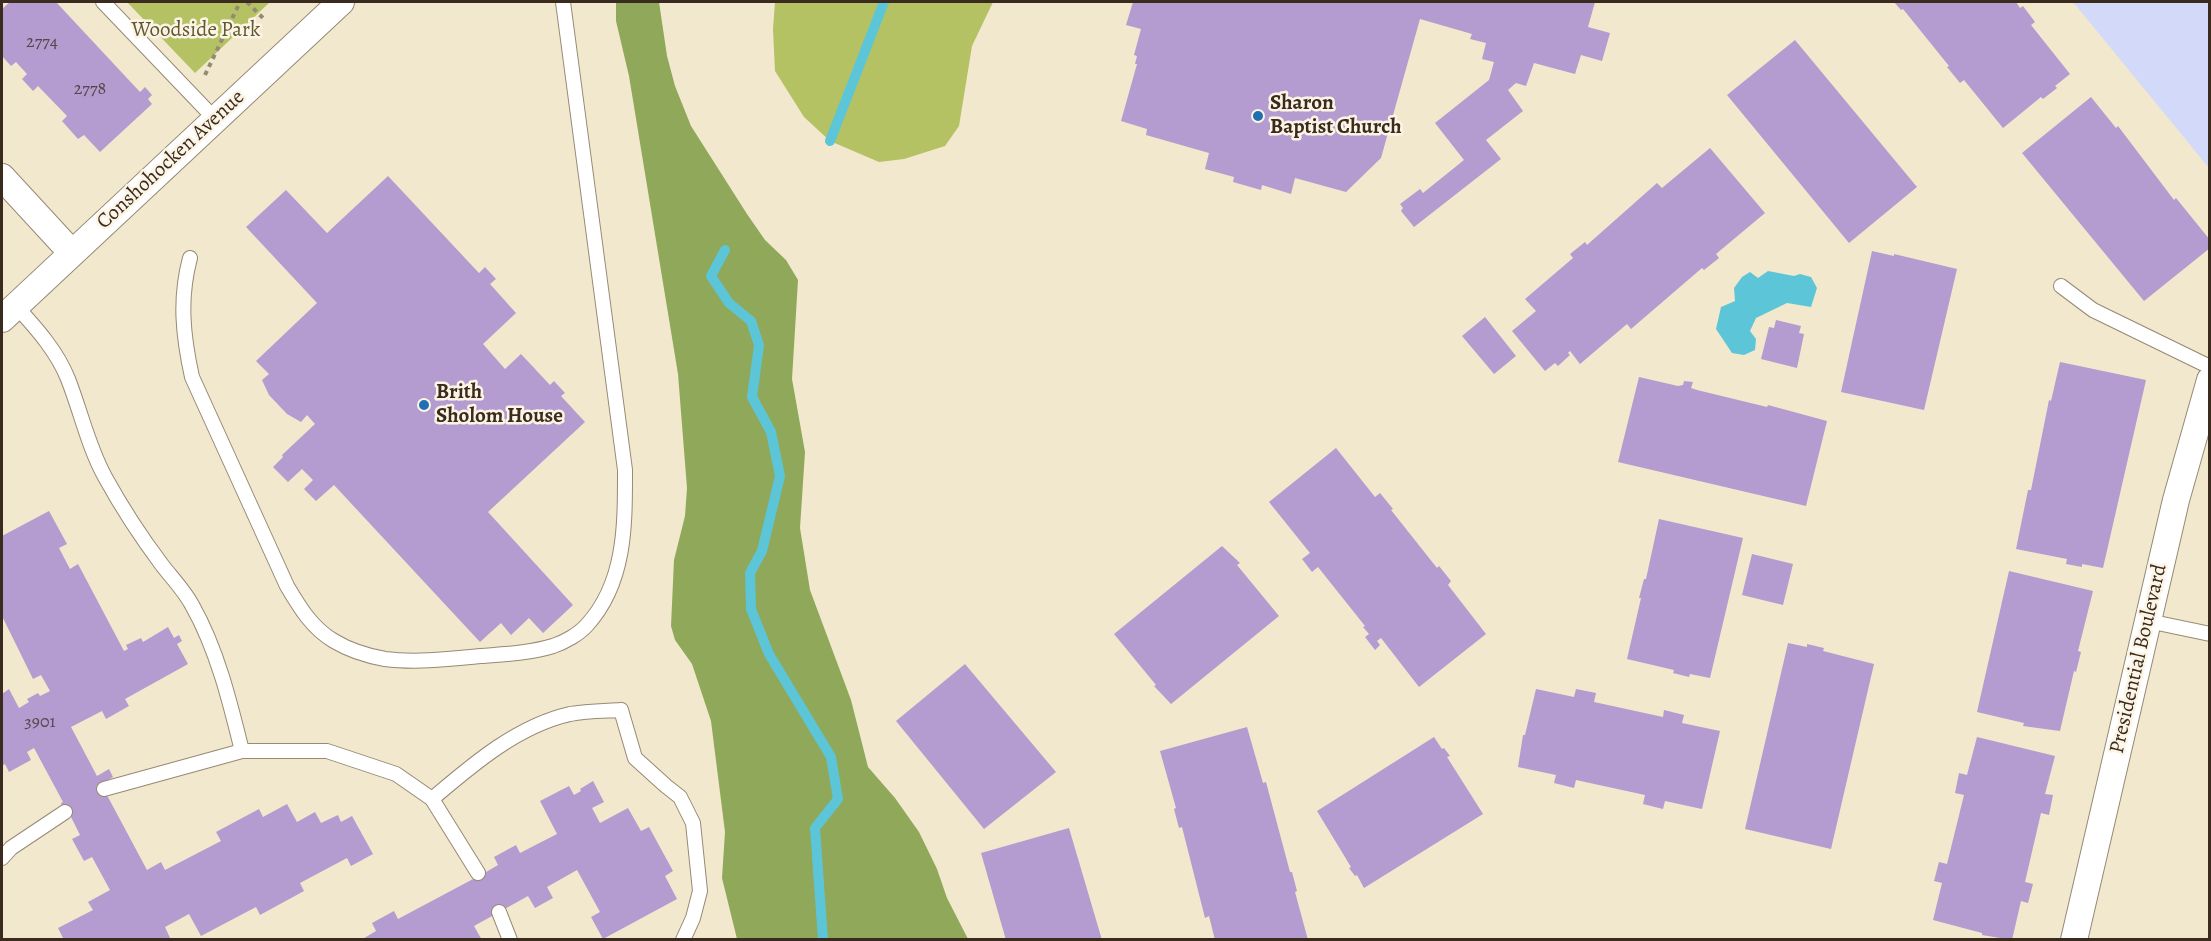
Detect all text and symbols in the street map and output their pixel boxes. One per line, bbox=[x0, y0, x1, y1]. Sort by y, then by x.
park label: Woodside Park bbox=[132, 18, 260, 44]
house number: 2774 bbox=[26, 32, 58, 54]
house number: 2778 bbox=[74, 79, 106, 101]
street label: Conshohocken Avenue bbox=[92, 85, 250, 235]
place label: Sharon Baptist Church bbox=[1270, 91, 1402, 141]
marker: Sharon Baptist Church bbox=[1251, 109, 1265, 123]
place label: Brith Sholom House bbox=[436, 380, 563, 430]
marker: Brith Sholom House bbox=[417, 398, 431, 412]
street label: Presidential Boulevard bbox=[2105, 562, 2173, 756]
house number: 3901 bbox=[24, 712, 56, 734]

